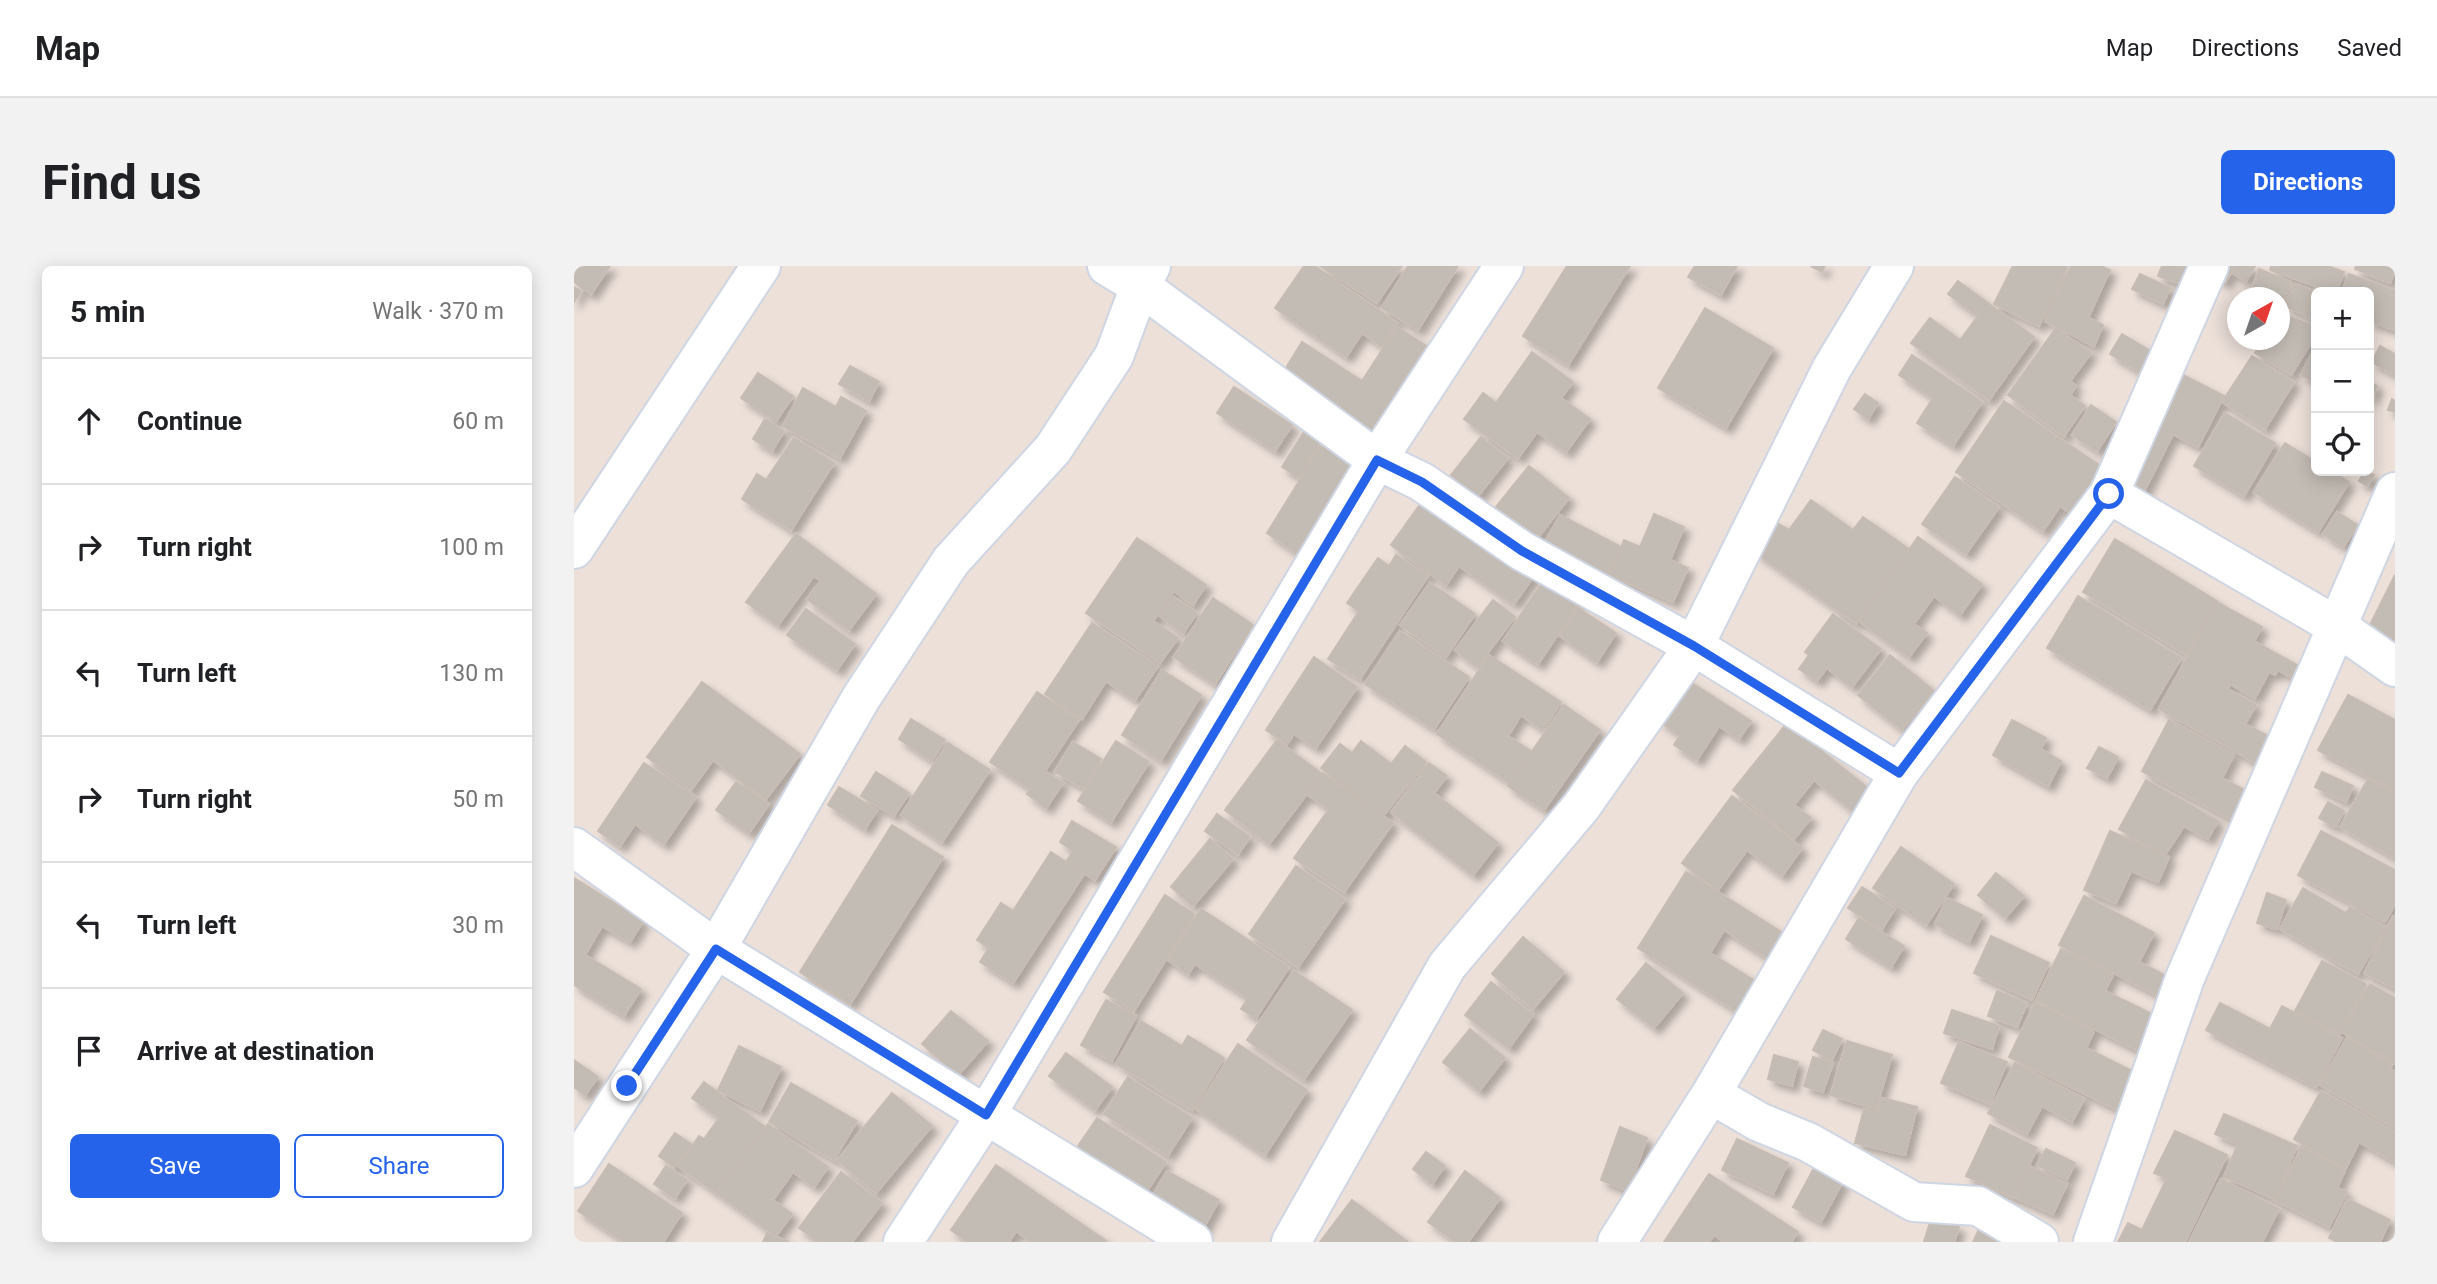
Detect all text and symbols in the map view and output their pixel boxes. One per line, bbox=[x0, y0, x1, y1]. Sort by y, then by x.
text: Map bbox=[35, 29, 100, 68]
text: Map bbox=[2106, 34, 2153, 62]
text: Directions bbox=[2191, 34, 2299, 62]
text: Saved bbox=[2337, 34, 2402, 62]
button: Directions bbox=[2221, 150, 2395, 214]
text: Find us bbox=[42, 154, 202, 211]
north arrow bbox=[2227, 287, 2290, 350]
map controls bbox=[2311, 287, 2374, 476]
button: + bbox=[2311, 287, 2374, 350]
text: 5 min bbox=[70, 294, 145, 329]
text: Walk · 370 m bbox=[372, 298, 504, 325]
button: − bbox=[2311, 350, 2374, 413]
icon: ahead bbox=[70, 402, 108, 440]
text: Continue bbox=[137, 406, 242, 436]
text: 60 m bbox=[452, 408, 504, 435]
button: locate bbox=[2311, 413, 2374, 476]
route start bbox=[2093, 478, 2124, 509]
icon: right bbox=[70, 528, 108, 566]
text: Turn right bbox=[137, 532, 252, 562]
text: 100 m bbox=[439, 534, 504, 561]
icon: left bbox=[70, 654, 108, 692]
text: Turn left bbox=[137, 658, 236, 688]
text: 130 m bbox=[439, 660, 504, 687]
icon: right bbox=[70, 780, 108, 818]
text: Turn right bbox=[137, 784, 252, 814]
text: 50 m bbox=[452, 786, 504, 813]
icon: left bbox=[70, 906, 108, 944]
text: Turn left bbox=[137, 910, 236, 940]
text: 30 m bbox=[452, 912, 504, 939]
icon: arrive bbox=[70, 1032, 108, 1070]
text: Arrive at destination bbox=[137, 1036, 374, 1066]
route end bbox=[611, 1070, 642, 1101]
button: Save bbox=[70, 1134, 280, 1198]
button: Share bbox=[294, 1134, 504, 1198]

